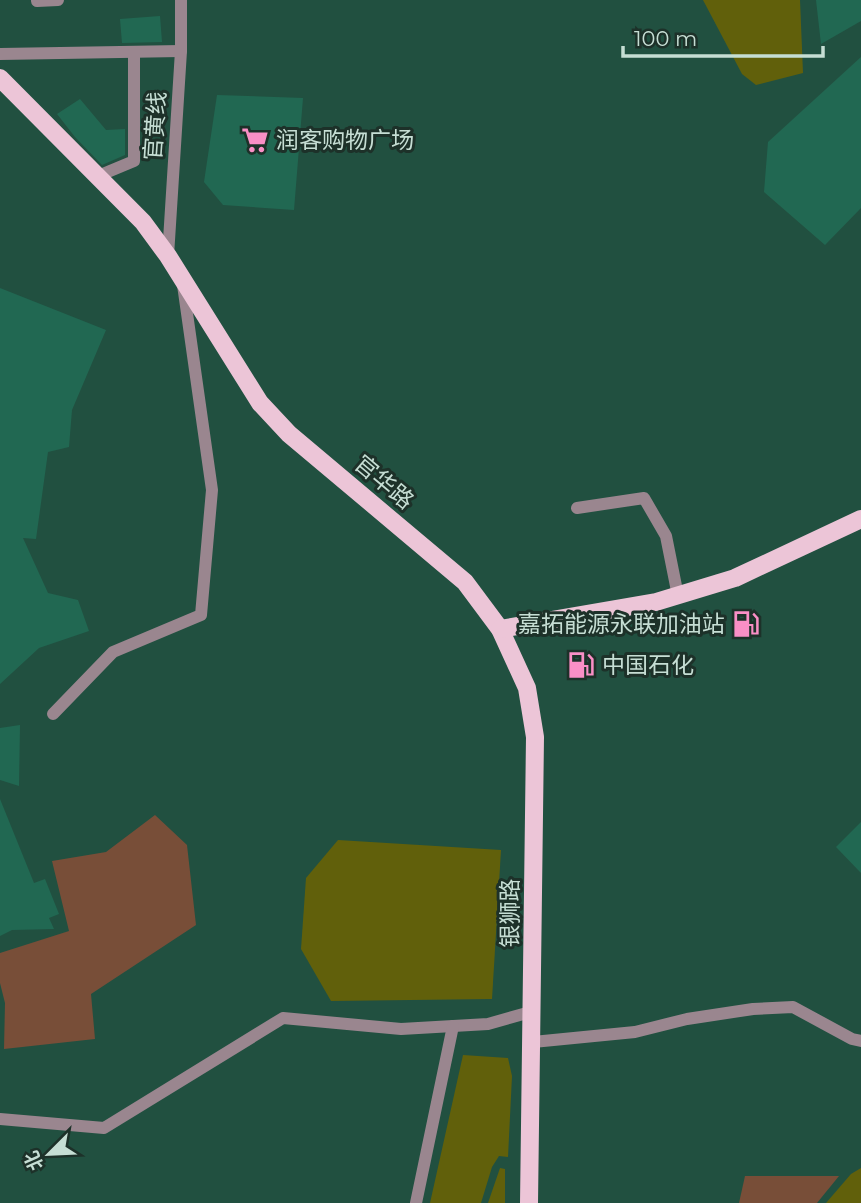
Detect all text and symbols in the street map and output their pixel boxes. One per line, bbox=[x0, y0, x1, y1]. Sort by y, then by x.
scale bar bbox=[623, 14, 822, 58]
text: 100 m bbox=[634, 26, 697, 51]
street label: 官黄线 bbox=[139, 91, 171, 161]
supermarket icon: 润客购物广场 bbox=[240, 125, 270, 155]
place label: 润客购物广场 bbox=[276, 126, 414, 154]
street label: 官华路 bbox=[349, 449, 419, 515]
fuel station icon: 嘉拓能源永联加油站 bbox=[731, 609, 761, 639]
place label: 嘉拓能源永联加油站 bbox=[518, 610, 725, 638]
fuel station icon: 中国石化 bbox=[566, 650, 596, 680]
place label: 中国石化 bbox=[602, 651, 694, 679]
street label: 银狮路 bbox=[496, 879, 524, 948]
north arrow bbox=[14, 1119, 84, 1189]
text: 北 bbox=[20, 1147, 48, 1174]

